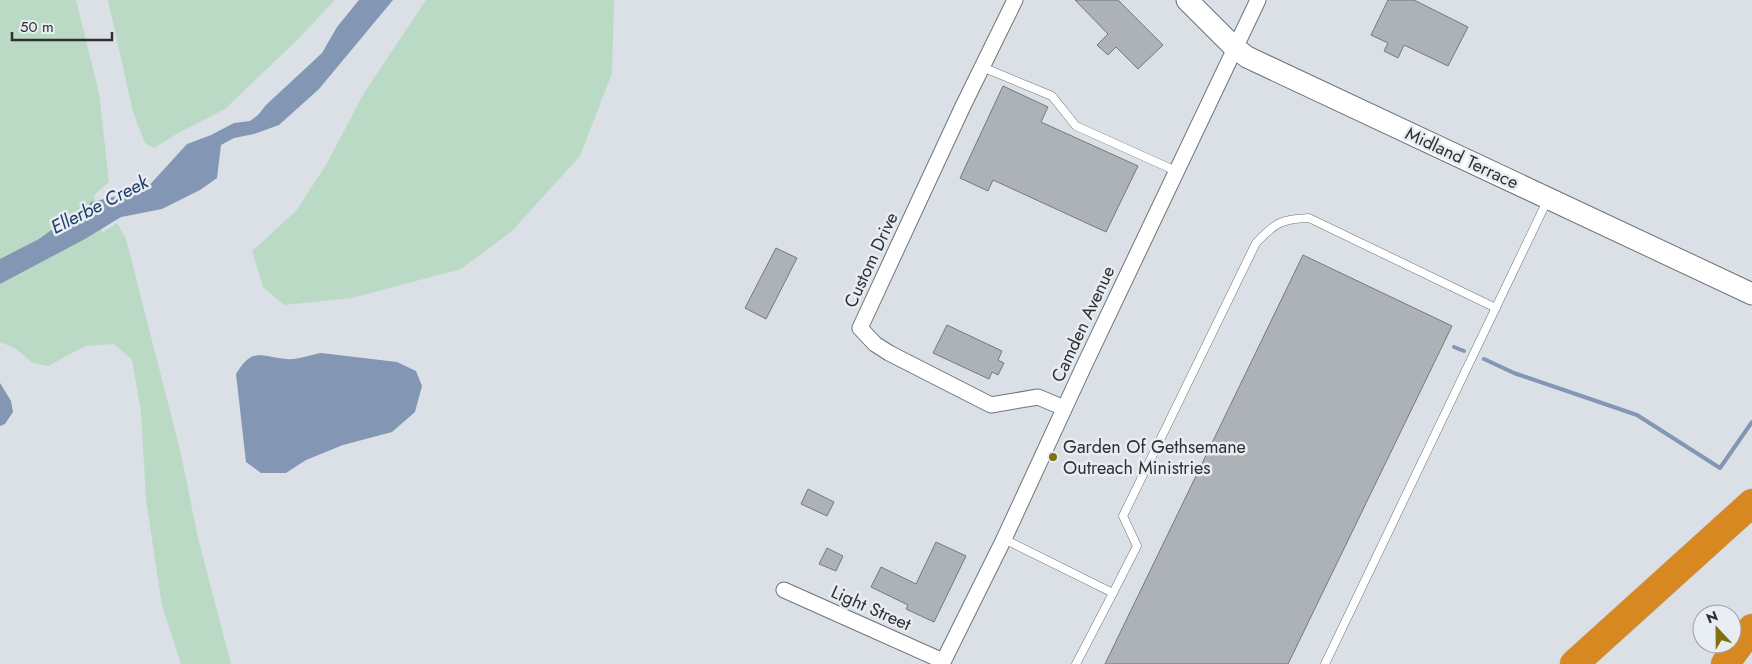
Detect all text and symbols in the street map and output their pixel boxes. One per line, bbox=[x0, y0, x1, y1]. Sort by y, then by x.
scale bar bbox=[12, 10, 112, 42]
text: 50 m bbox=[20, 16, 54, 38]
street label: Midland Terrace bbox=[1401, 120, 1523, 196]
water label: Ellerbe Creek bbox=[46, 168, 153, 241]
street label: Custom Drive bbox=[838, 208, 904, 312]
street label: Camden Avenue bbox=[1045, 262, 1121, 386]
place label: Garden Of Gethsemane Outreach Ministries bbox=[1063, 434, 1246, 481]
marker: Garden Of Gethsemane Outreach Ministries bbox=[1047, 451, 1059, 463]
street label: Light Street bbox=[827, 579, 916, 637]
north arrow bbox=[1692, 604, 1742, 654]
text: N bbox=[1703, 606, 1721, 628]

